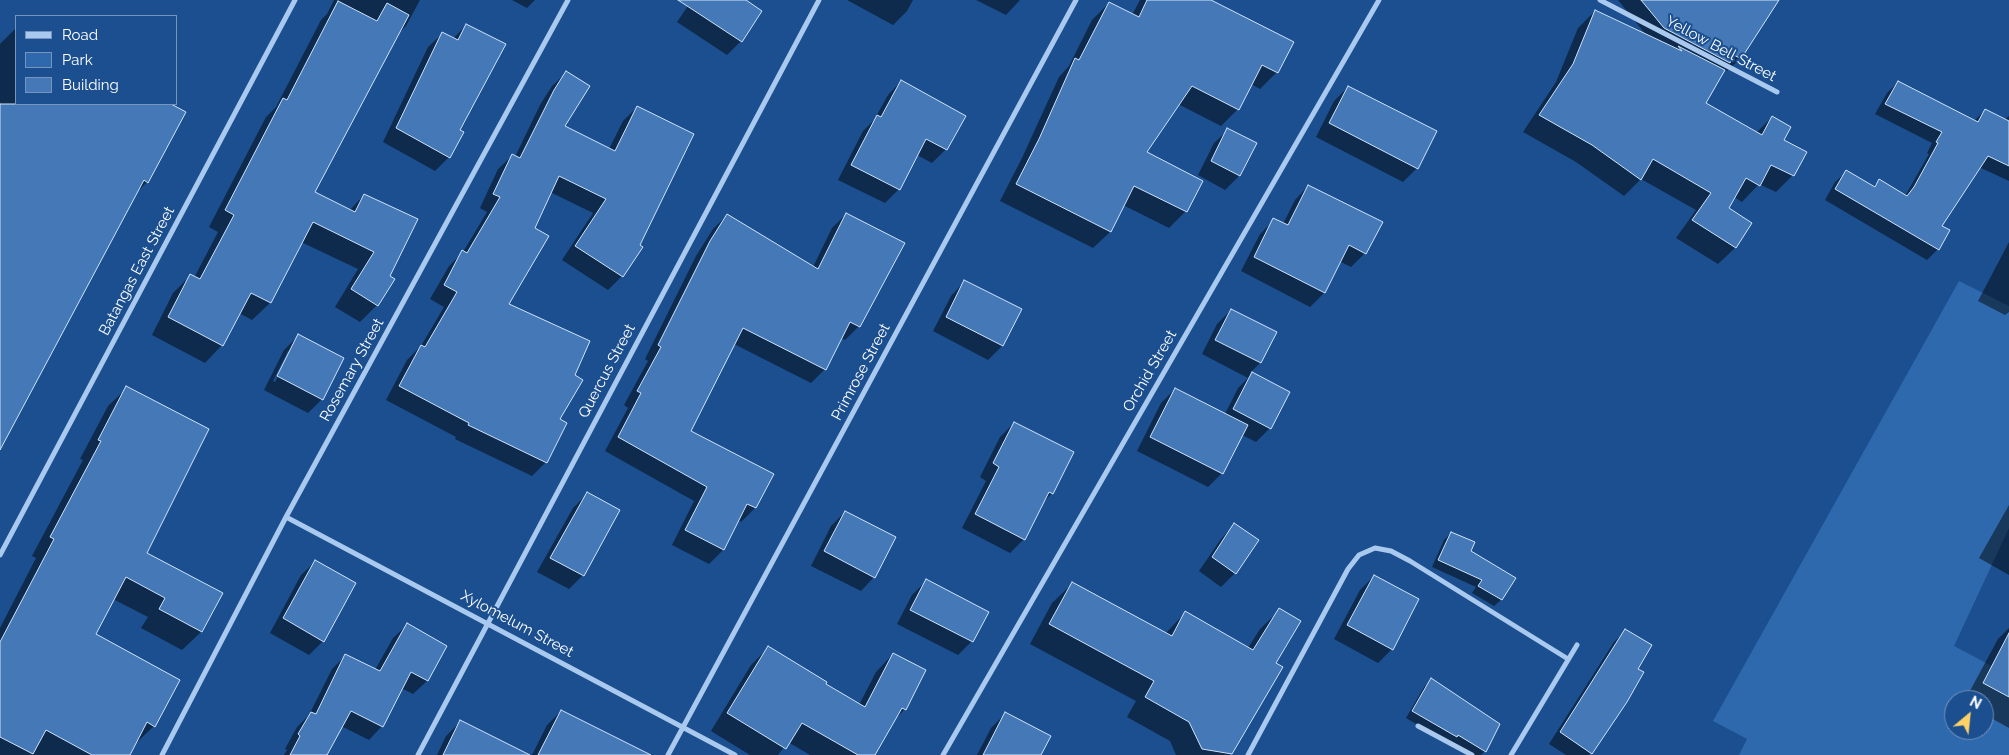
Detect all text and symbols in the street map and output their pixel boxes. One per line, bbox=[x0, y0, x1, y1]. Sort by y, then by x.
street label: Yellow Bell Street bbox=[1663, 12, 1779, 86]
legend bbox=[15, 15, 178, 105]
text: Road bbox=[62, 26, 98, 44]
text: Park bbox=[62, 51, 93, 69]
text: Building bbox=[62, 76, 119, 94]
street label: Batangas East Street bbox=[95, 203, 179, 339]
street label: Rosemary Street bbox=[316, 315, 388, 425]
street label: Quercus Street bbox=[575, 321, 639, 421]
street label: Primrose Street bbox=[828, 321, 894, 423]
street label: Orchid Street bbox=[1119, 327, 1181, 415]
street label: Xylomelum Street bbox=[458, 587, 576, 661]
north arrow bbox=[1944, 690, 1994, 740]
text: N bbox=[1967, 693, 1984, 712]

